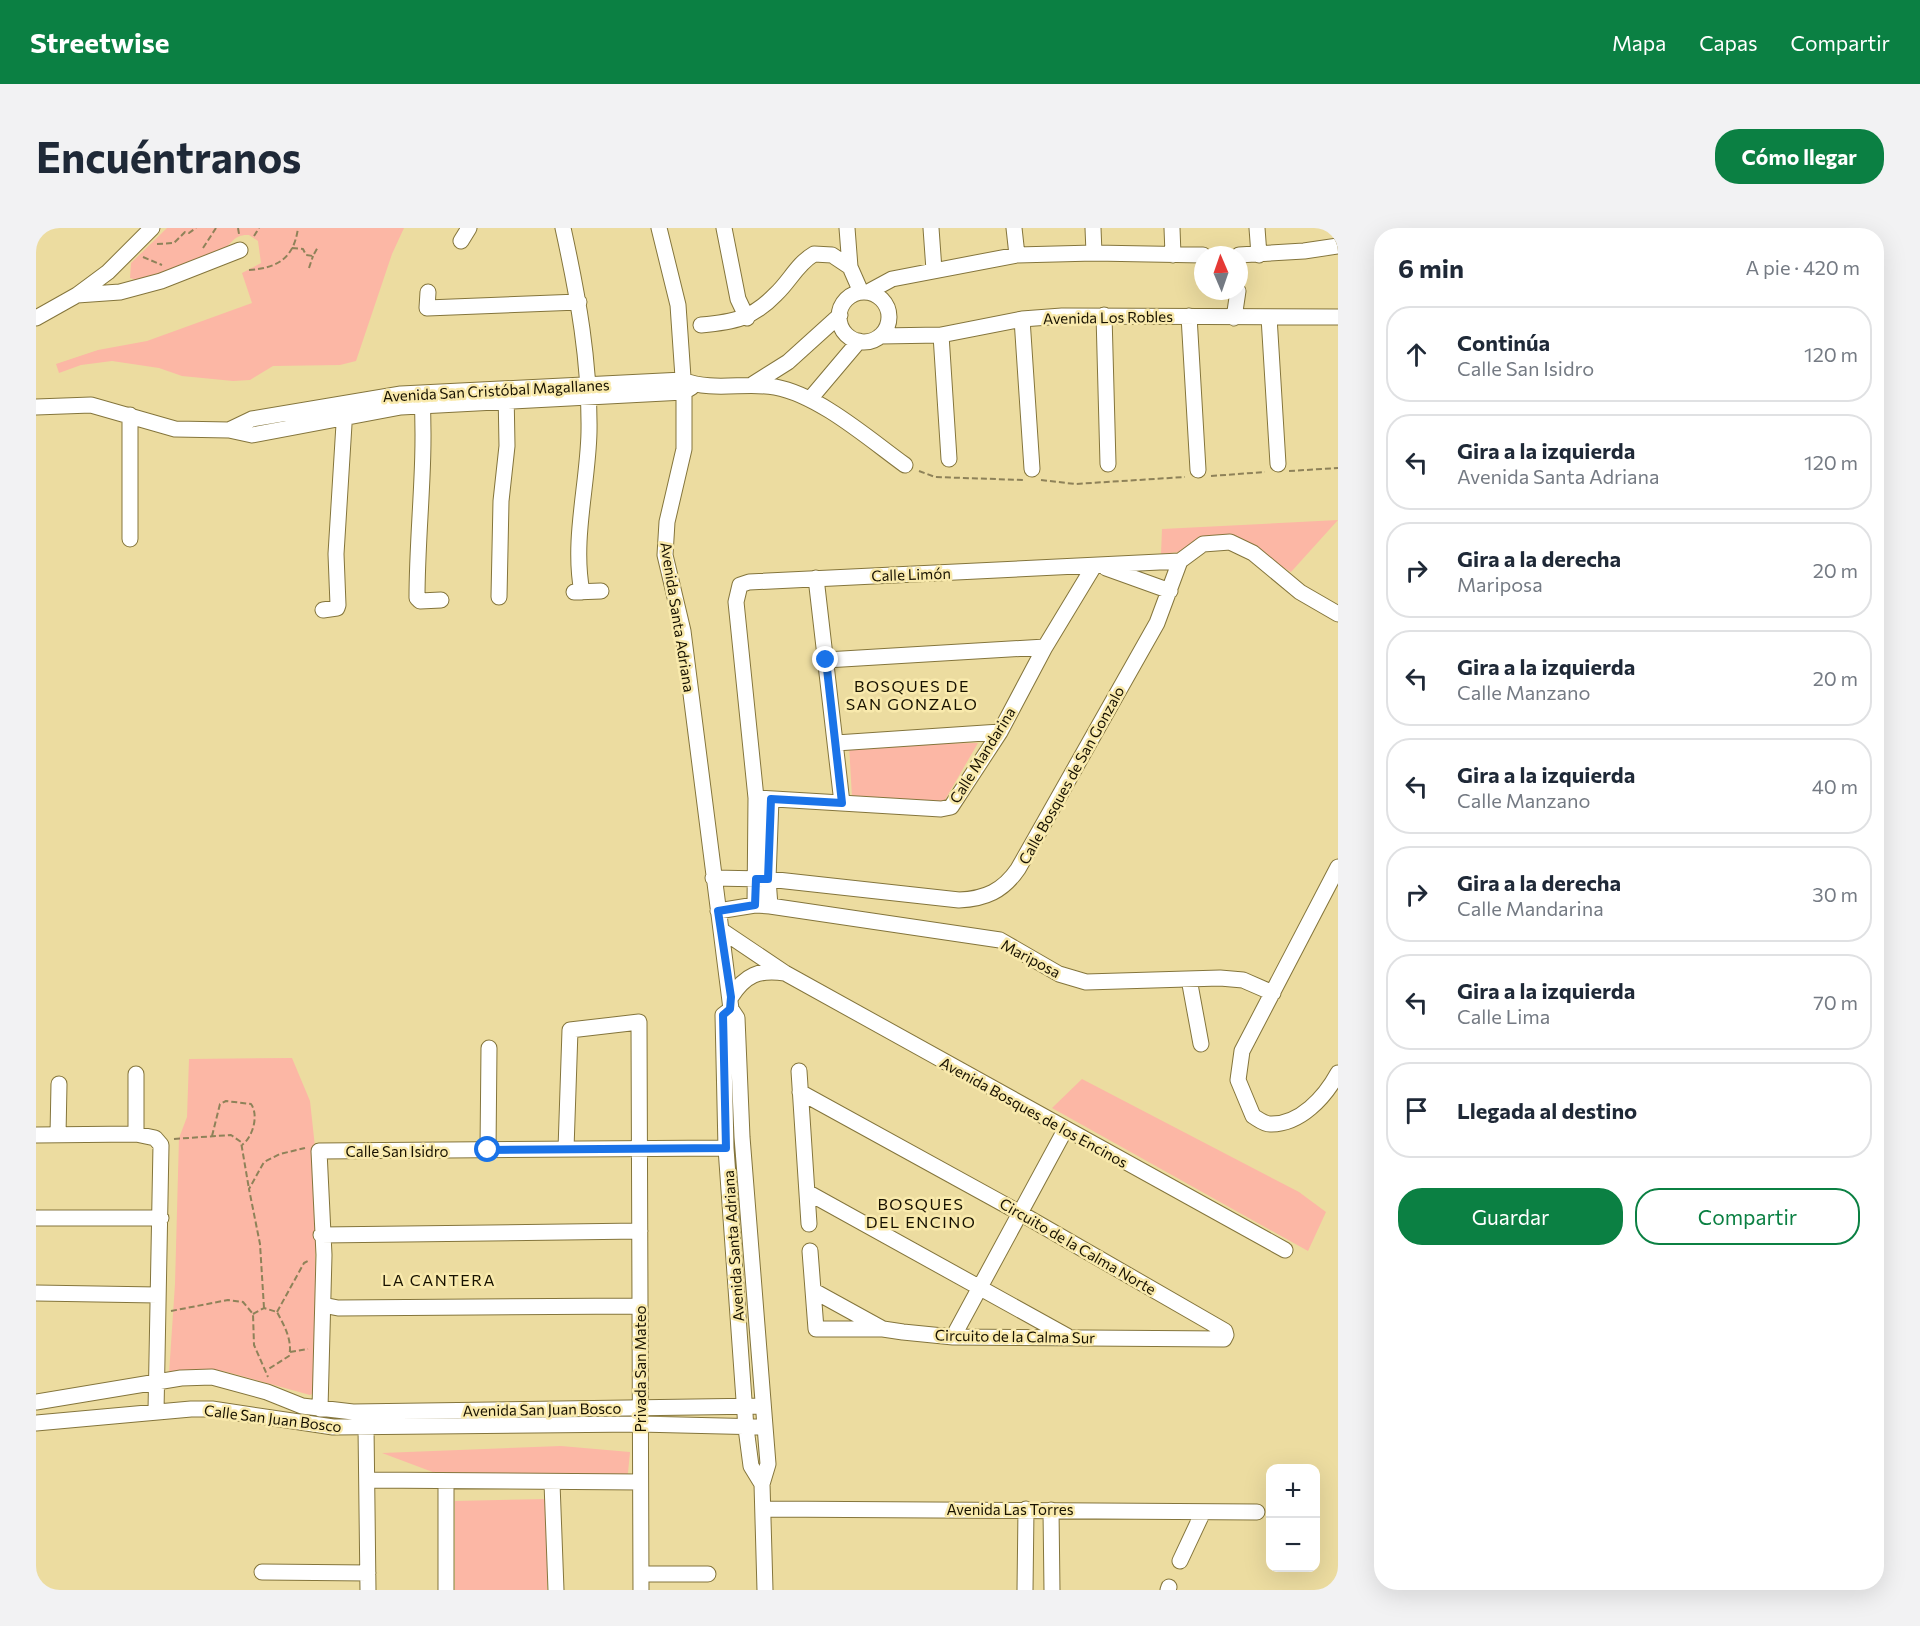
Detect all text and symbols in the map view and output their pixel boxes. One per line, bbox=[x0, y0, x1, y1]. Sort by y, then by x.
text: Streetwise bbox=[30, 25, 170, 59]
text: Mapa bbox=[1612, 30, 1666, 55]
text: Capas bbox=[1699, 30, 1758, 55]
text: Compartir bbox=[1791, 30, 1890, 55]
button: Cómo llegar bbox=[1715, 129, 1884, 184]
text: Encuéntranos bbox=[36, 130, 301, 182]
north arrow bbox=[1194, 246, 1248, 300]
text: 6 min bbox=[1398, 252, 1464, 283]
text: A pie · 420 m bbox=[1745, 255, 1860, 279]
street label: Avenida Los Robles bbox=[1043, 307, 1173, 327]
text: Continúa bbox=[1457, 329, 1550, 356]
icon: ahead bbox=[1400, 338, 1433, 371]
text: 120 m bbox=[1804, 342, 1858, 366]
text: Calle San Isidro bbox=[1457, 356, 1594, 380]
street label: Avenida San Cristóbal Magallanes bbox=[382, 375, 610, 405]
text: Gira a la izquierda bbox=[1457, 437, 1635, 464]
icon: left bbox=[1400, 446, 1433, 479]
text: 120 m bbox=[1804, 450, 1858, 474]
text: Avenida Santa Adriana bbox=[1457, 464, 1659, 488]
street label: Avenida Santa Adriana bbox=[657, 541, 699, 693]
text: Gira a la derecha bbox=[1457, 545, 1621, 572]
icon: right bbox=[1400, 554, 1433, 587]
text: 20 m bbox=[1813, 558, 1858, 582]
street label: Calle Limón bbox=[871, 564, 951, 584]
text: Mariposa bbox=[1457, 572, 1543, 596]
route end bbox=[812, 646, 838, 672]
text: Gira a la izquierda bbox=[1457, 653, 1635, 680]
icon: left bbox=[1400, 662, 1433, 695]
text: 20 m bbox=[1813, 666, 1858, 690]
district label: BOSQUES DE SAN GONZALO bbox=[846, 676, 978, 713]
text: Calle Manzano bbox=[1457, 680, 1590, 704]
street label: Calle Bosques de San Gonzalo bbox=[1014, 683, 1128, 867]
street label: Calle Mandarina bbox=[945, 704, 1019, 806]
text: Gira a la izquierda bbox=[1457, 761, 1635, 788]
icon: left bbox=[1400, 770, 1433, 803]
text: 40 m bbox=[1812, 774, 1858, 798]
text: Calle Manzano bbox=[1457, 788, 1590, 812]
text: Gira a la derecha bbox=[1457, 869, 1621, 896]
icon: right bbox=[1400, 878, 1433, 911]
text: 30 m bbox=[1812, 882, 1858, 906]
text: Calle Mandarina bbox=[1457, 896, 1604, 920]
street label: Mariposa bbox=[998, 935, 1064, 981]
text: Gira a la izquierda bbox=[1457, 977, 1635, 1004]
icon: left bbox=[1400, 986, 1433, 1019]
text: 70 m bbox=[1813, 990, 1858, 1014]
text: Calle Lima bbox=[1457, 1004, 1550, 1028]
street label: Avenida Bosques de los Encinos bbox=[937, 1053, 1131, 1171]
icon: arrive bbox=[1400, 1094, 1433, 1127]
text: Llegada al destino bbox=[1457, 1097, 1637, 1124]
route start bbox=[474, 1136, 500, 1162]
street label: Calle San Isidro bbox=[346, 1142, 448, 1160]
street label: Avenida Santa Adriana bbox=[719, 1170, 747, 1322]
button: Guardar bbox=[1398, 1188, 1623, 1245]
button: Compartir bbox=[1635, 1188, 1860, 1245]
district label: BOSQUES DEL ENCINO bbox=[866, 1194, 976, 1231]
street label: Circuito de la Calma Norte bbox=[997, 1194, 1159, 1298]
district label: LA CANTERA bbox=[382, 1270, 496, 1289]
street label: Privada San Mateo bbox=[631, 1305, 649, 1433]
street label: Circuito de la Calma Sur bbox=[935, 1326, 1095, 1346]
street label: Avenida San Juan Bosco bbox=[462, 1399, 622, 1419]
street label: Calle San Juan Bosco bbox=[203, 1401, 343, 1435]
map controls bbox=[1266, 1464, 1320, 1572]
button: + bbox=[1266, 1464, 1320, 1518]
street label: Avenida Las Torres bbox=[947, 1500, 1074, 1518]
button: − bbox=[1266, 1518, 1320, 1572]

